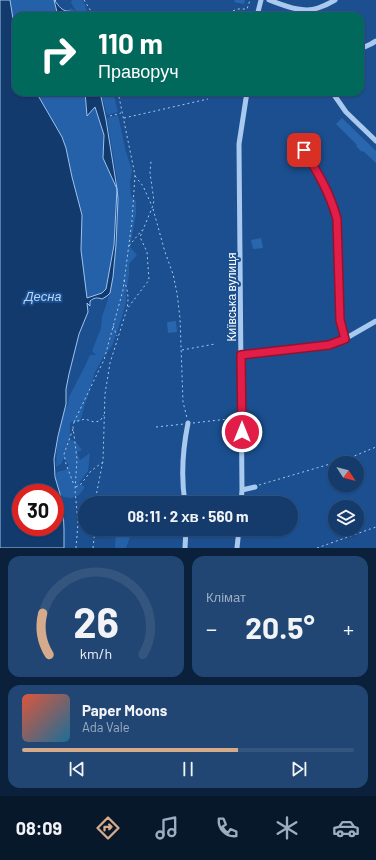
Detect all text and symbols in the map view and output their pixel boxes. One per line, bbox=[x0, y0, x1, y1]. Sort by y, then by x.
text: 110 m bbox=[98, 26, 163, 60]
icon: right bbox=[32, 28, 84, 80]
text: Праворуч bbox=[98, 60, 179, 82]
pin bbox=[287, 133, 321, 167]
icon: arrive bbox=[293, 139, 315, 161]
street label: Київська вулиця bbox=[224, 252, 239, 342]
water label: Десна bbox=[22, 288, 62, 304]
position arrow bbox=[221, 411, 263, 453]
north arrow bbox=[328, 456, 364, 492]
map controls bbox=[328, 456, 364, 536]
speed limit sign: 30 bbox=[12, 484, 64, 536]
button: layers bbox=[328, 500, 364, 536]
text: 08:11 · 2 хв · 560 m bbox=[127, 507, 249, 525]
text: Клімат bbox=[206, 589, 246, 605]
text: 26 bbox=[73, 595, 119, 645]
text: 20.5° bbox=[245, 609, 315, 645]
text: − bbox=[206, 615, 217, 641]
text: + bbox=[343, 615, 354, 641]
text: km/h bbox=[80, 644, 112, 661]
text: Paper Moons bbox=[82, 701, 167, 719]
text: Ada Vale bbox=[82, 719, 130, 735]
icon: previous bbox=[66, 758, 88, 780]
icon: pause bbox=[177, 758, 199, 780]
icon: next bbox=[288, 758, 310, 780]
icon: directions bbox=[94, 814, 122, 842]
icon: music bbox=[153, 814, 181, 842]
icon: phone bbox=[213, 814, 241, 842]
icon: climate bbox=[273, 814, 301, 842]
icon: car bbox=[332, 814, 360, 842]
text: 08:09 bbox=[16, 817, 62, 839]

